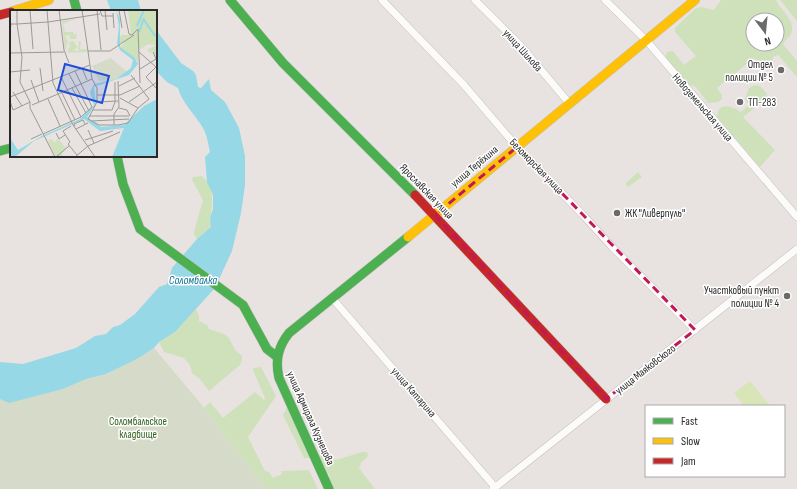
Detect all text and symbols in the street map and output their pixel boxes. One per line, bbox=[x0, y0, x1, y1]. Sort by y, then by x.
inset map bbox=[10, 10, 157, 157]
north arrow bbox=[745, 12, 785, 52]
street label: улица Шилова bbox=[500, 26, 545, 74]
text: N bbox=[763, 34, 772, 48]
place label: Отдел полиции № 5 bbox=[725, 58, 773, 84]
marker: Отдел полиции № 5 bbox=[776, 65, 786, 75]
street label: Новоземельская улица bbox=[670, 71, 736, 144]
place label: ТП-283 bbox=[748, 96, 776, 109]
marker: ТП-283 bbox=[735, 97, 745, 107]
street label: Беломорская улица bbox=[507, 136, 566, 197]
street label: улица Терёхина bbox=[448, 143, 501, 190]
street label: Ярославская улица bbox=[397, 161, 456, 222]
place label: ЖК "Ливерпуль" bbox=[625, 207, 685, 220]
marker: ЖК "Ливерпуль" bbox=[612, 208, 622, 218]
water label: Соломбалка bbox=[169, 273, 217, 288]
place label: Участковый пункт полиции № 4 bbox=[704, 284, 779, 310]
marker: Участковый пункт полиции № 4 bbox=[782, 291, 792, 301]
street label: улица Маяковского bbox=[613, 342, 678, 397]
street label: улица Катарина bbox=[388, 365, 439, 420]
street label: улица Адмирала Кузнецова bbox=[284, 369, 337, 467]
legend bbox=[645, 405, 785, 477]
text: Fast bbox=[681, 414, 698, 429]
park label: Соломбальское кладбище bbox=[109, 415, 167, 441]
text: Slow bbox=[681, 434, 700, 449]
text: Jam bbox=[680, 454, 696, 469]

